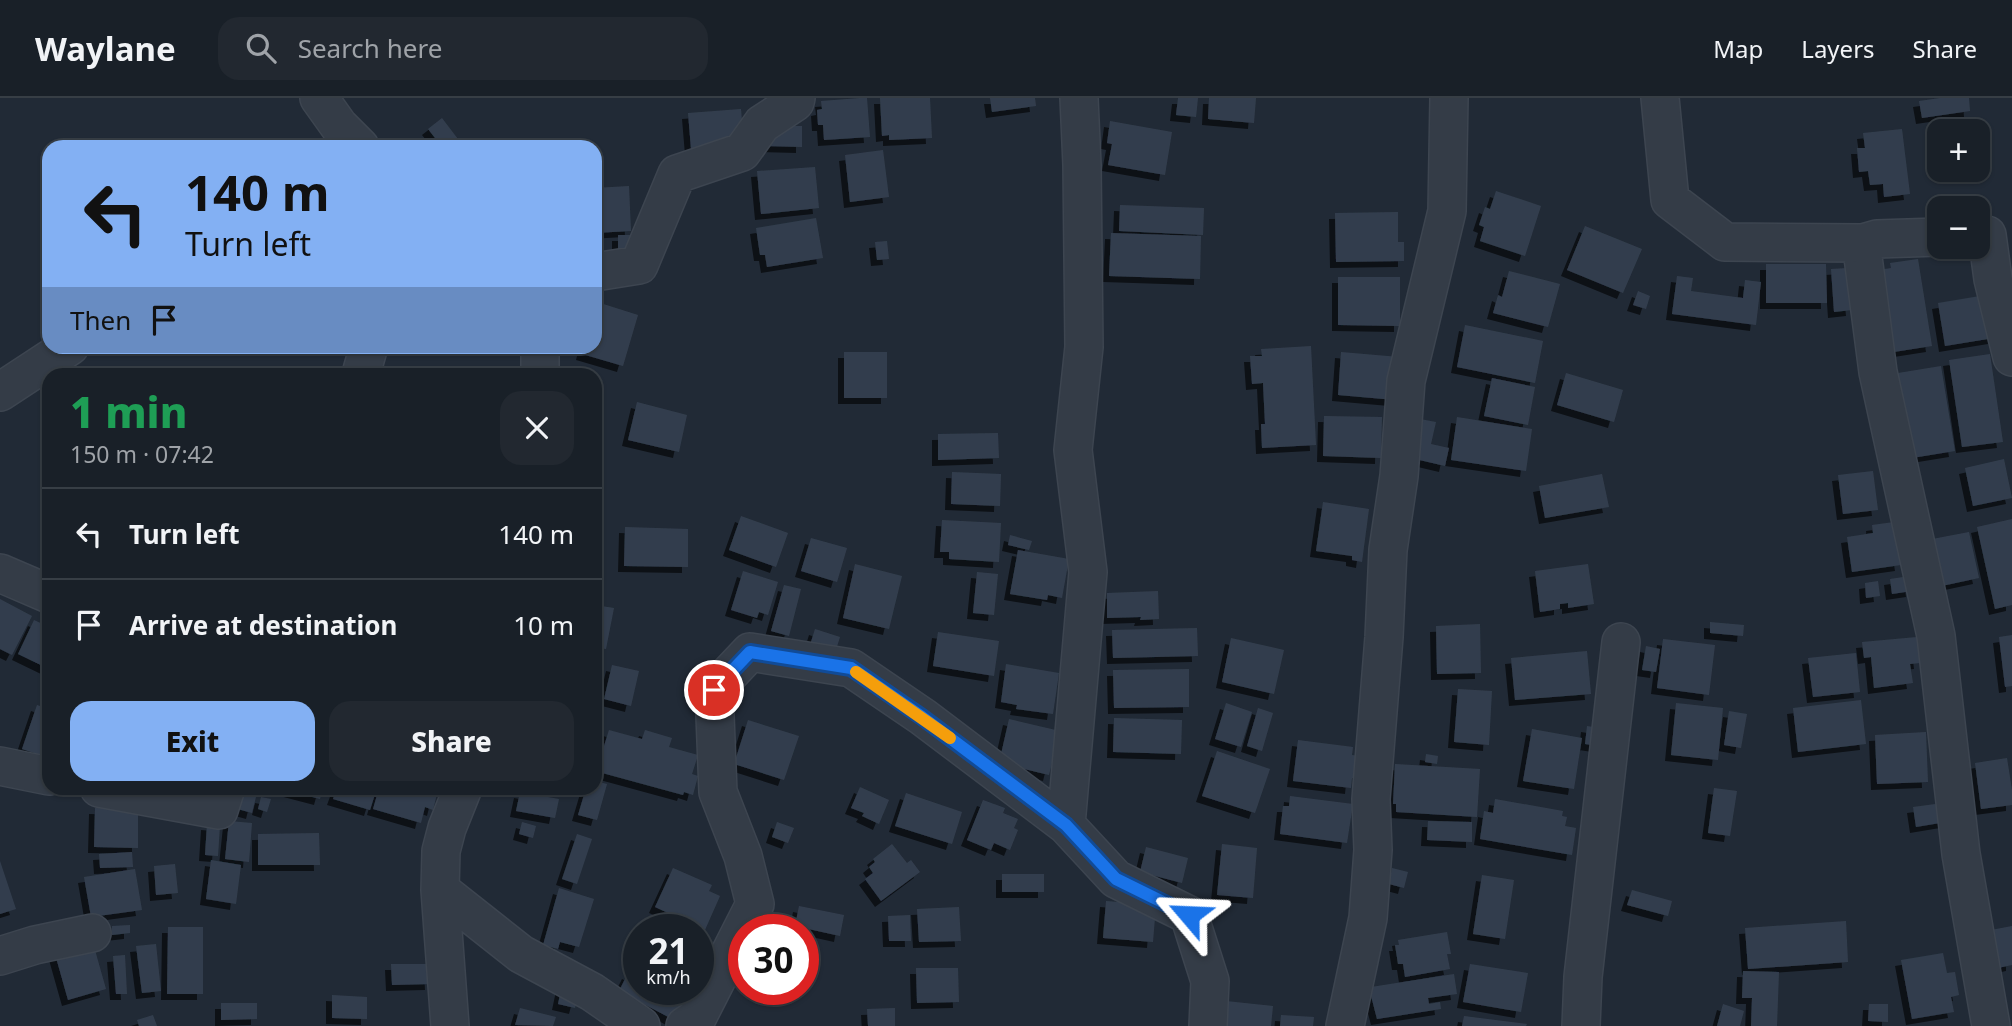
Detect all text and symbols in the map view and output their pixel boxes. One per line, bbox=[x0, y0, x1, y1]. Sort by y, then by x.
search box bbox=[218, 17, 708, 80]
text: Waylane bbox=[35, 26, 176, 71]
icon: search bbox=[242, 29, 280, 67]
text: Search here bbox=[298, 30, 442, 66]
text: Map bbox=[1713, 32, 1763, 65]
text: Layers bbox=[1801, 32, 1875, 65]
text: Share bbox=[1913, 32, 1977, 65]
map controls bbox=[1927, 119, 1990, 259]
button: + bbox=[1927, 119, 1990, 182]
text: 140 m bbox=[185, 159, 330, 225]
icon: left bbox=[70, 168, 161, 259]
button: − bbox=[1927, 196, 1990, 259]
text: Turn left bbox=[185, 222, 311, 265]
icon: arrive bbox=[145, 301, 183, 339]
text: Then bbox=[70, 302, 131, 338]
text: 1 min bbox=[70, 383, 187, 440]
button: close bbox=[500, 391, 574, 465]
text: 150 m · 07:42 bbox=[70, 438, 214, 470]
icon: left bbox=[70, 515, 108, 553]
text: Turn left bbox=[129, 516, 240, 552]
text: 140 m bbox=[498, 516, 574, 552]
icon: arrive bbox=[70, 606, 108, 644]
text: Arrive at destination bbox=[129, 607, 398, 643]
text: 10 m bbox=[513, 607, 574, 643]
pin bbox=[684, 660, 744, 720]
icon: arrive bbox=[695, 671, 733, 709]
button: Exit bbox=[70, 701, 315, 781]
button: Share bbox=[329, 701, 574, 781]
position arrow bbox=[1152, 878, 1226, 952]
speed limit sign: 30 bbox=[728, 914, 819, 1005]
text: 21 bbox=[648, 927, 689, 974]
text: km/h bbox=[646, 965, 691, 989]

